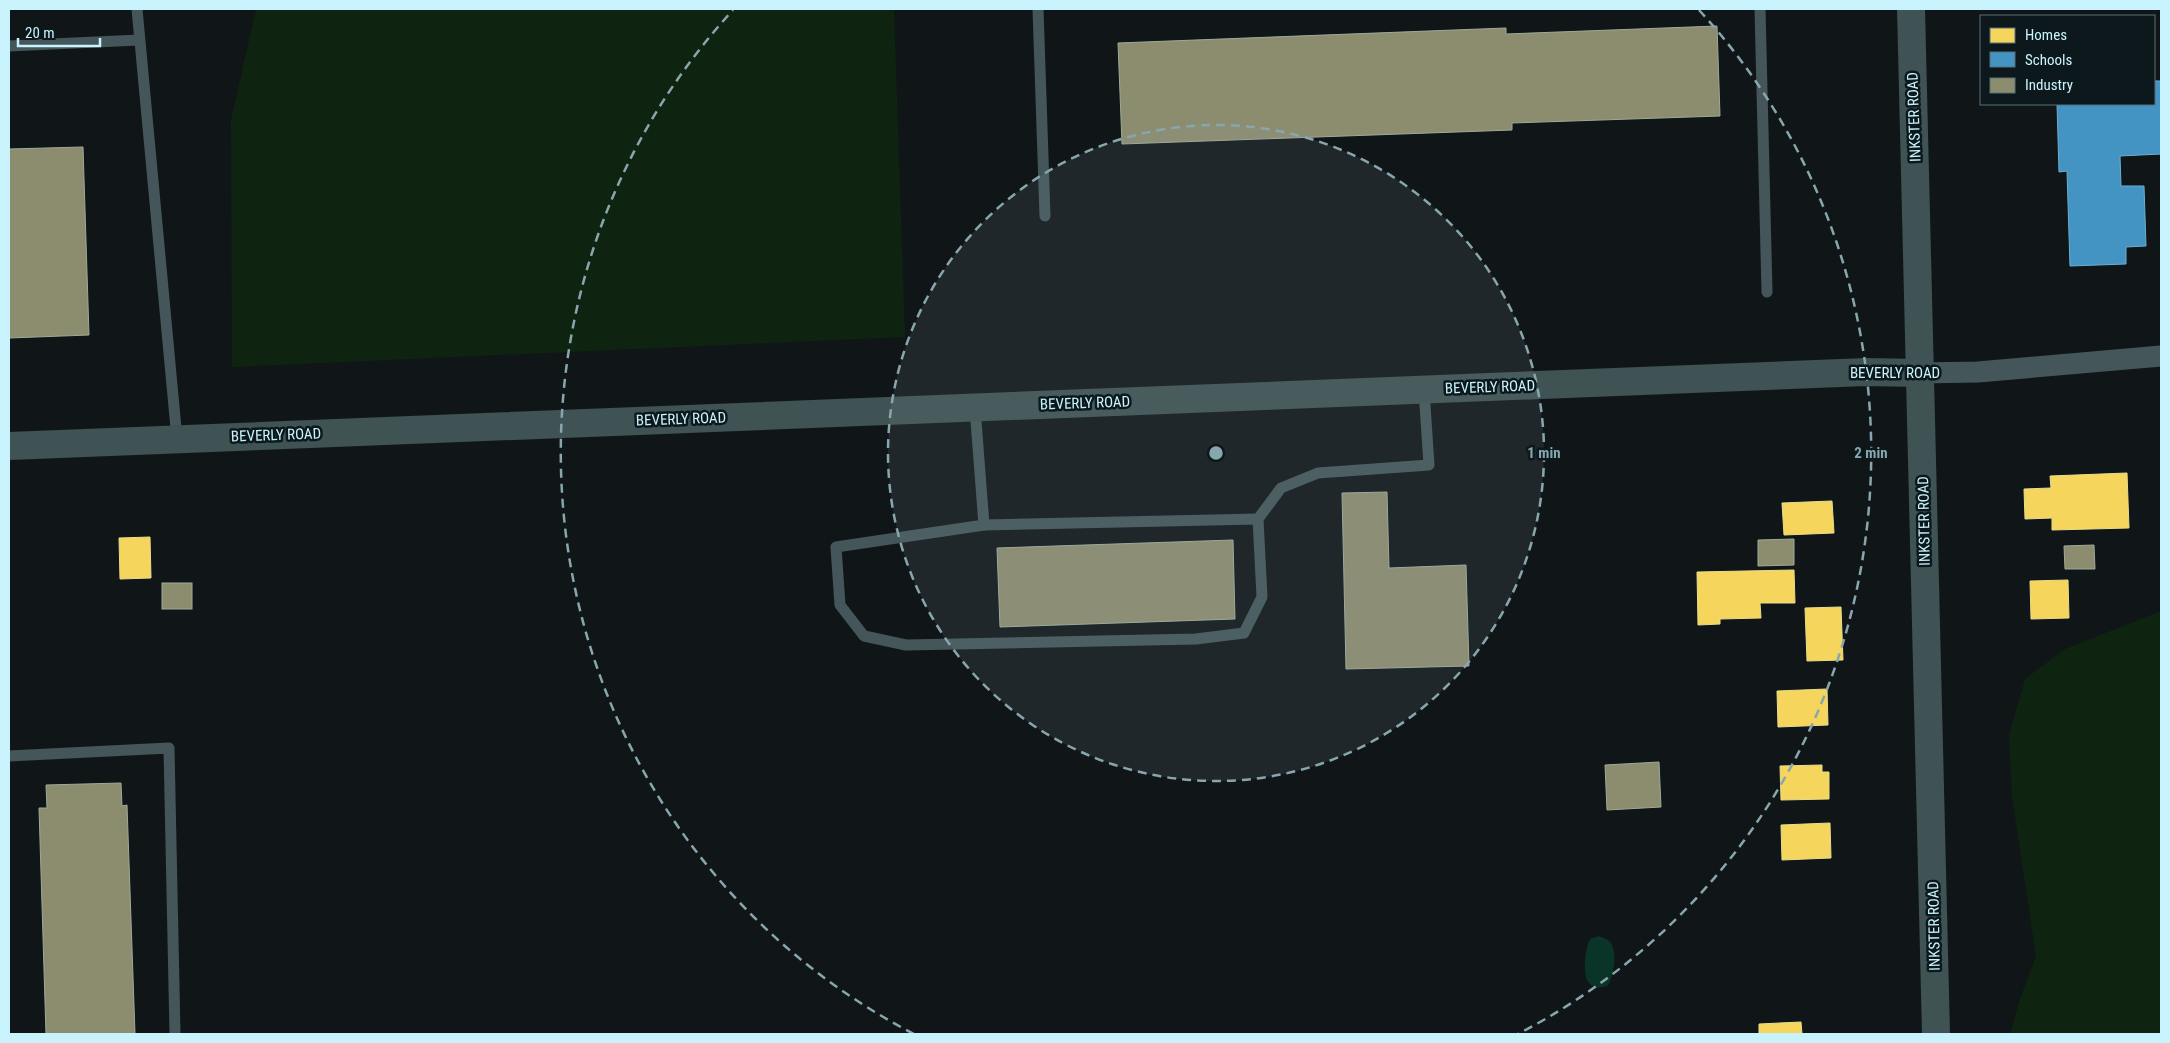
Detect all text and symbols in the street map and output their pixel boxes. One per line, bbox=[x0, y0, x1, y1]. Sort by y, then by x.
scale bar bbox=[18, 15, 100, 47]
legend bbox=[1980, 15, 2155, 105]
text: 20 m bbox=[25, 24, 55, 42]
text: Homes bbox=[2025, 26, 2067, 44]
text: Schools bbox=[2025, 51, 2072, 69]
street label: INKSTER ROAD bbox=[1903, 72, 1925, 162]
text: Industry bbox=[2025, 76, 2073, 94]
street label: BEVERLY ROAD bbox=[1850, 364, 1940, 382]
street label: BEVERLY ROAD bbox=[1445, 376, 1535, 398]
street label: BEVERLY ROAD bbox=[1040, 392, 1130, 414]
street label: BEVERLY ROAD bbox=[636, 408, 726, 430]
street label: BEVERLY ROAD bbox=[231, 424, 321, 446]
centre of rings bbox=[1207, 444, 1225, 462]
text: 1 min bbox=[1527, 444, 1561, 462]
text: 2 min bbox=[1854, 444, 1888, 462]
street label: INKSTER ROAD bbox=[1914, 476, 1934, 566]
street label: INKSTER ROAD bbox=[1924, 881, 1944, 971]

